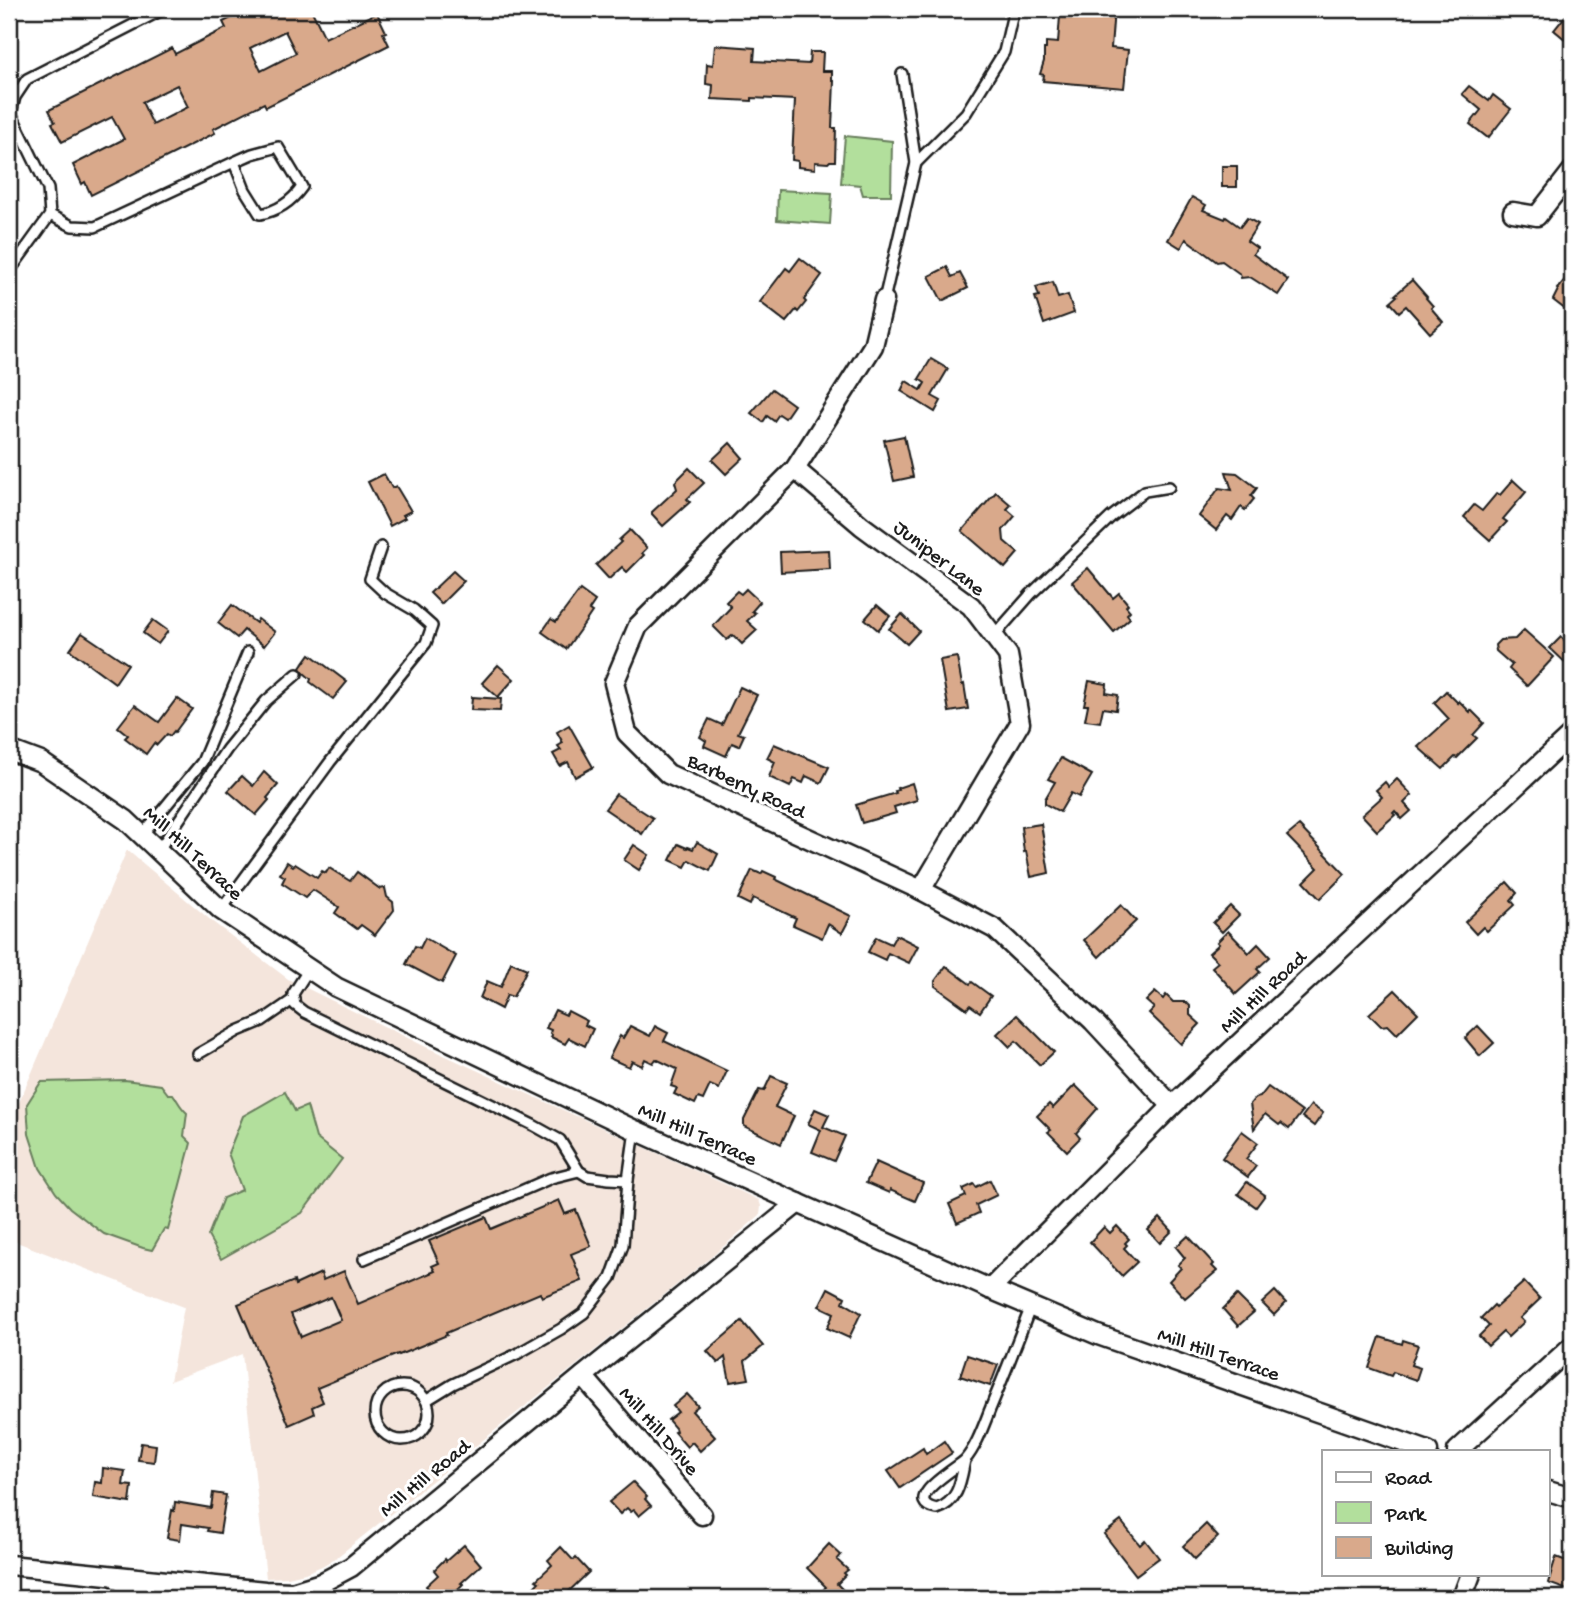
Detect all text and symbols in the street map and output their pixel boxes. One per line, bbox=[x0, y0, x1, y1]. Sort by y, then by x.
street label: Juniper Lane bbox=[887, 516, 989, 604]
street label: Barberry Road bbox=[681, 749, 810, 827]
street label: Mill Hill Terrace bbox=[136, 802, 248, 908]
street label: Mill Hill Road bbox=[1216, 946, 1314, 1040]
street label: Mill Hill Terrace bbox=[633, 1099, 761, 1174]
street label: Mill Hill Terrace bbox=[1153, 1324, 1283, 1389]
street label: Mill Hill Drive bbox=[612, 1383, 704, 1483]
street label: Mill Hill Road bbox=[376, 1434, 478, 1524]
legend bbox=[1322, 1450, 1550, 1576]
text: Road bbox=[1385, 1468, 1433, 1493]
text: Park bbox=[1384, 1504, 1428, 1529]
text: Building bbox=[1384, 1538, 1454, 1563]

